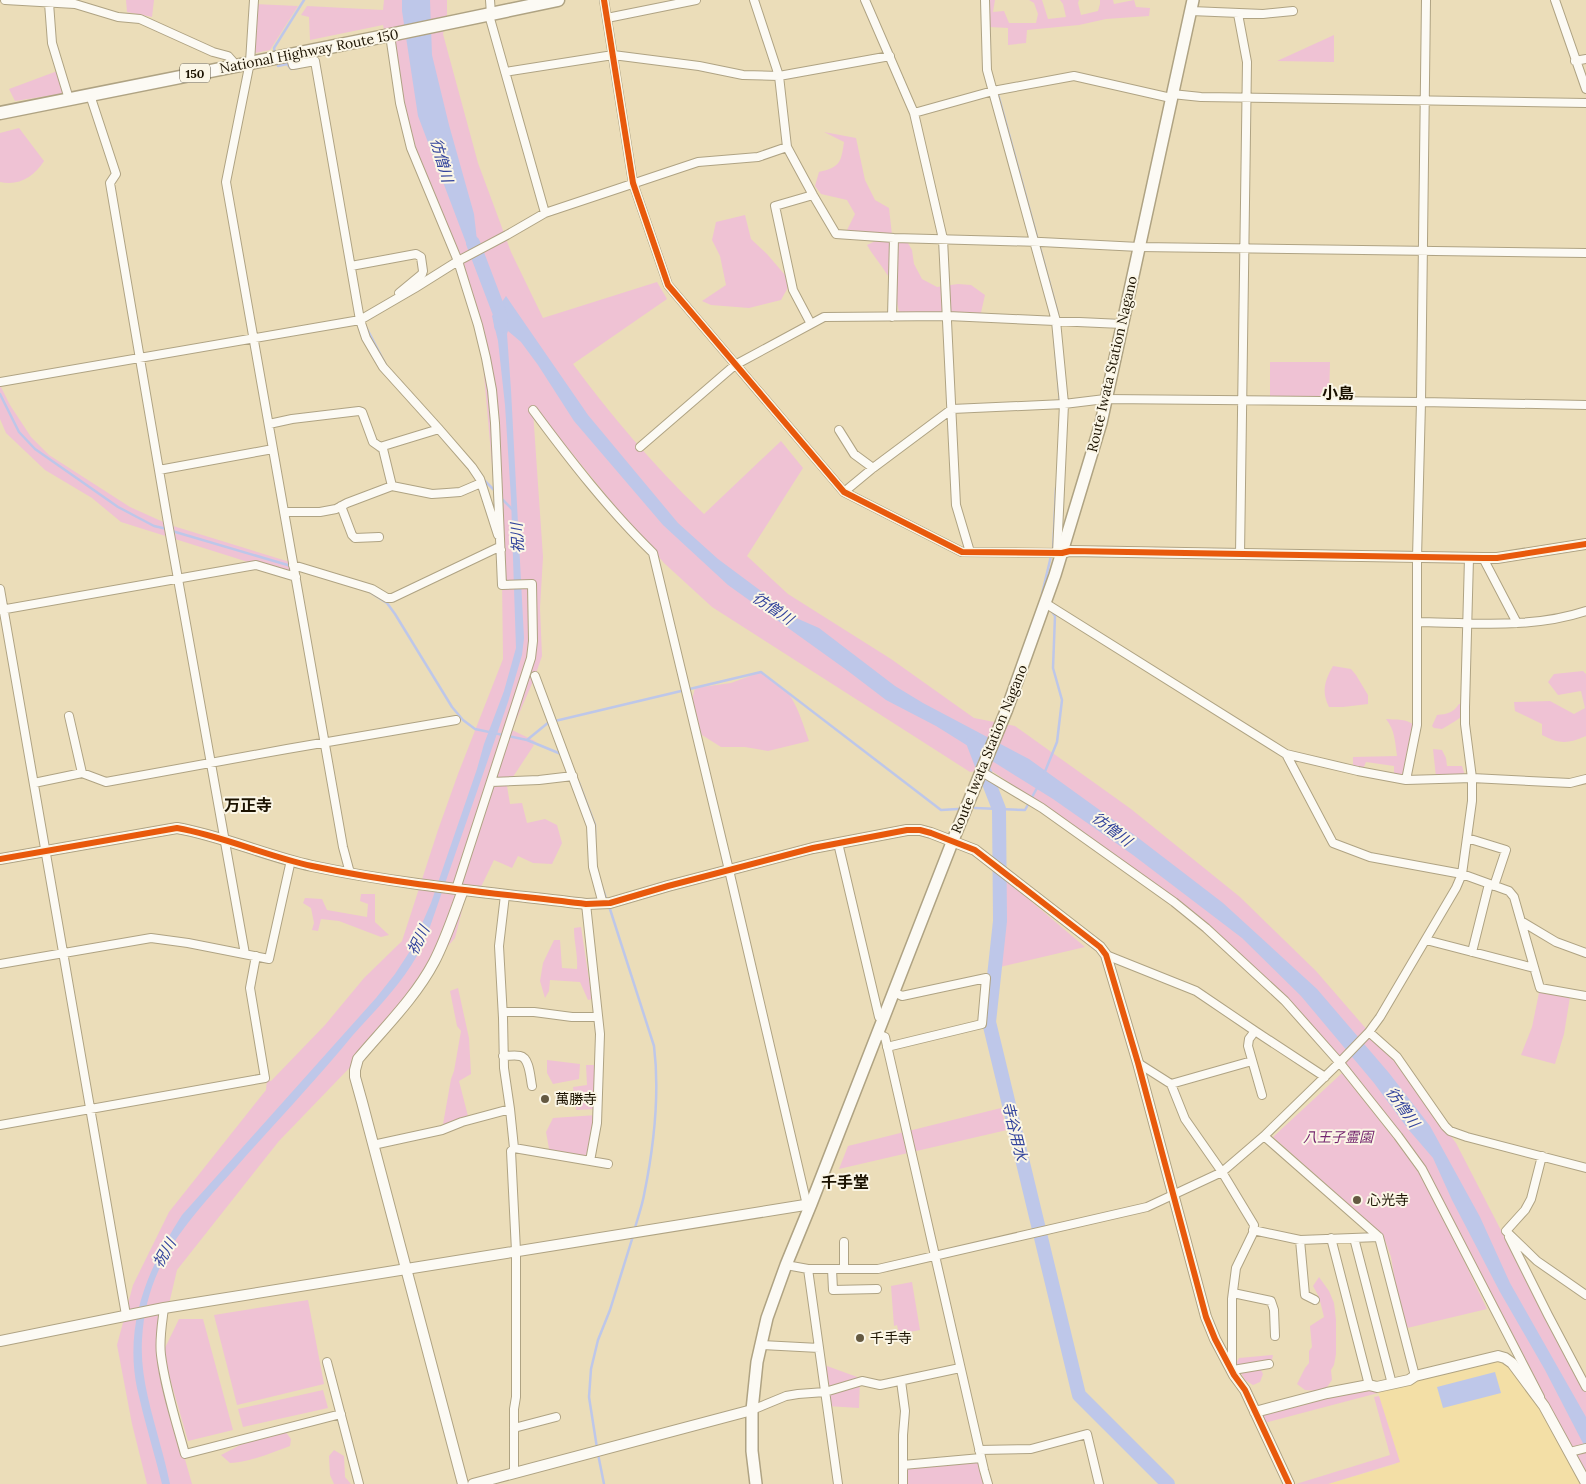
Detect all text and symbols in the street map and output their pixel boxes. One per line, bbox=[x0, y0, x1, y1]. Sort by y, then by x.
street label: National Highway Route 150 bbox=[218, 25, 400, 77]
road number: 150 bbox=[180, 64, 210, 82]
water label: 彷僧川 bbox=[427, 136, 458, 186]
street label: Route Iwata Station Nagano bbox=[1083, 274, 1141, 454]
district label: 小島 bbox=[1322, 383, 1354, 403]
water label: 祝川 bbox=[507, 521, 527, 553]
water label: 彷僧川 bbox=[749, 588, 799, 630]
street label: Route Iwata Station Nagano bbox=[947, 662, 1031, 836]
district label: 万正寺 bbox=[224, 795, 272, 815]
water label: 彷僧川 bbox=[1088, 808, 1137, 851]
water label: 祝川 bbox=[403, 921, 434, 958]
water label: 彷僧川 bbox=[1382, 1083, 1425, 1133]
place label: 萬勝寺 bbox=[555, 1090, 597, 1108]
marker: 萬勝寺 bbox=[539, 1093, 551, 1105]
water label: 寺谷用水 bbox=[999, 1100, 1032, 1164]
park label: 八王子霊園 bbox=[1303, 1128, 1375, 1146]
district label: 千手堂 bbox=[821, 1172, 869, 1192]
place label: 心光寺 bbox=[1367, 1191, 1409, 1209]
marker: 心光寺 bbox=[1351, 1194, 1363, 1206]
water label: 祝川 bbox=[148, 1234, 181, 1271]
place label: 千手寺 bbox=[870, 1329, 912, 1347]
marker: 千手寺 bbox=[854, 1332, 866, 1344]

